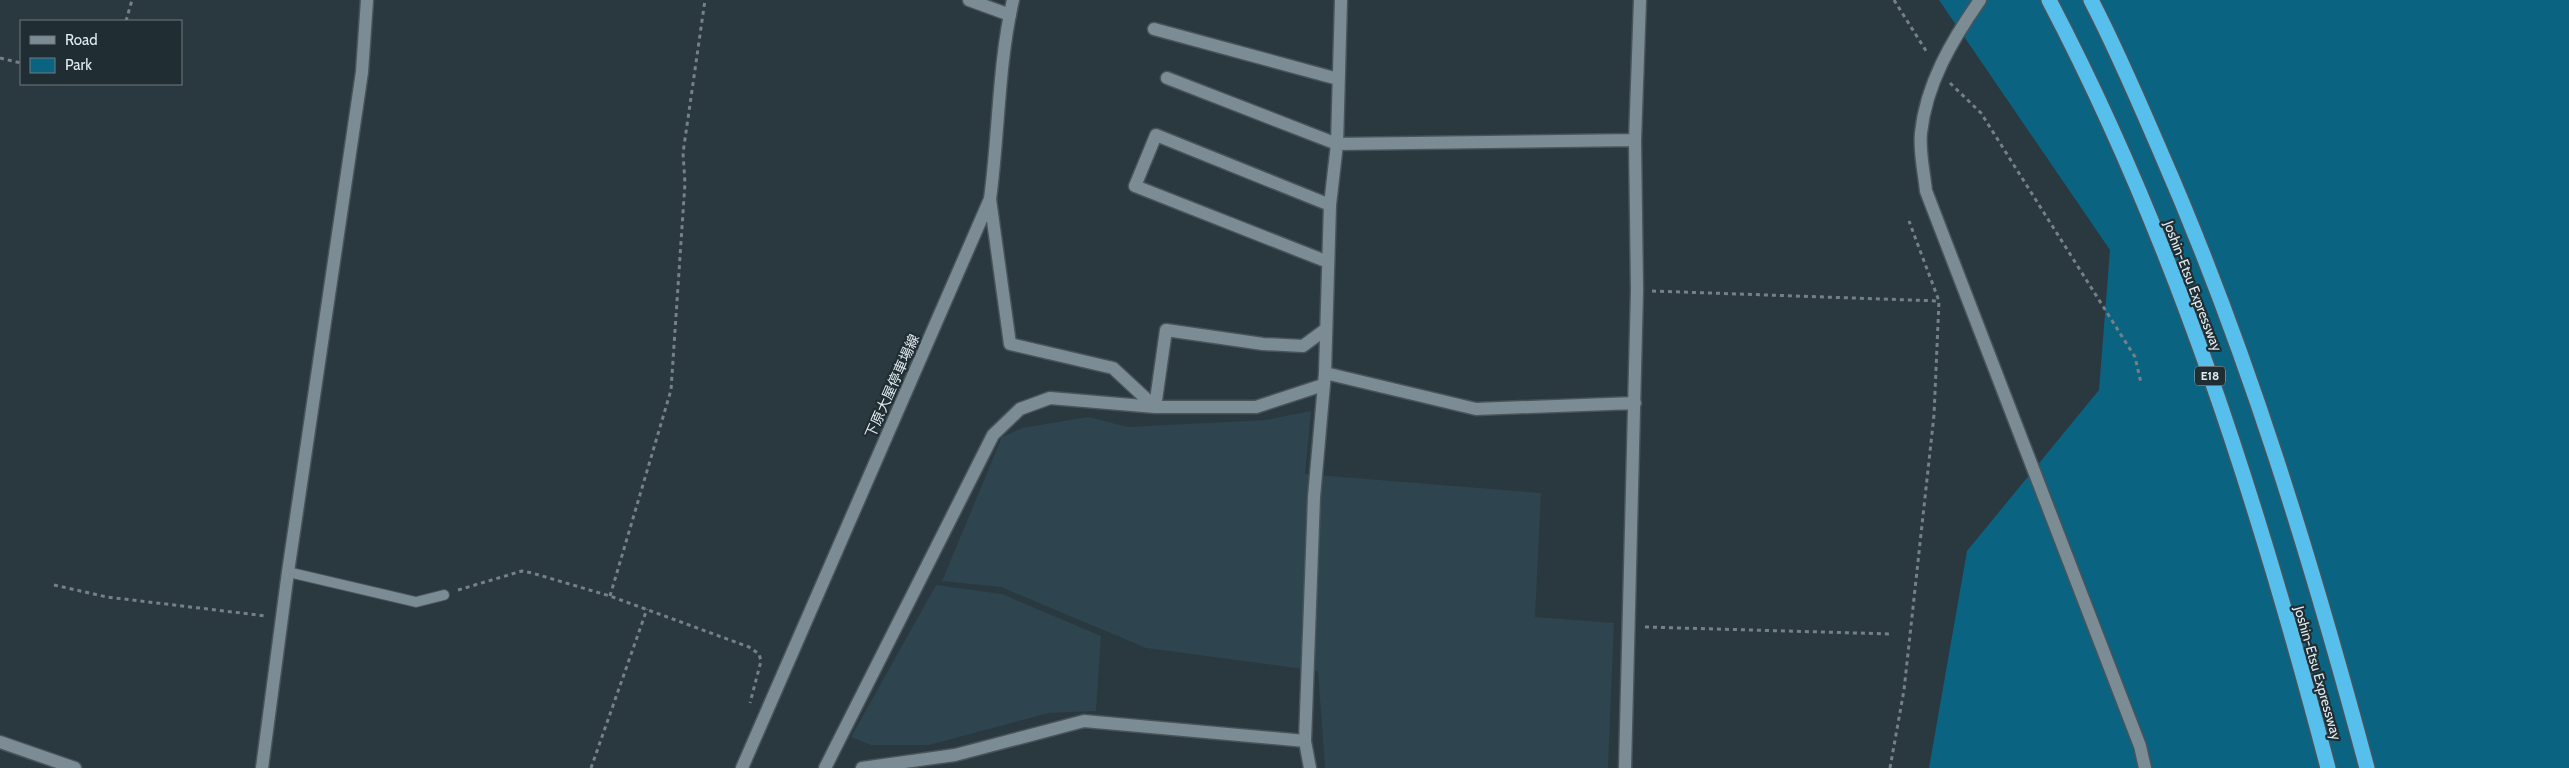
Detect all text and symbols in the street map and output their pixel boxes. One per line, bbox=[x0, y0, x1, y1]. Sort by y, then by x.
legend bbox=[20, 20, 182, 85]
text: Road bbox=[65, 31, 98, 49]
text: Park bbox=[65, 56, 92, 74]
street label: Joshin-Etsu Expressway bbox=[2159, 217, 2226, 354]
street label: 下原大屋停車場線 bbox=[861, 331, 923, 441]
road number: E18 bbox=[2195, 366, 2225, 386]
street label: Joshin-Etsu Expressway bbox=[2290, 603, 2346, 742]

